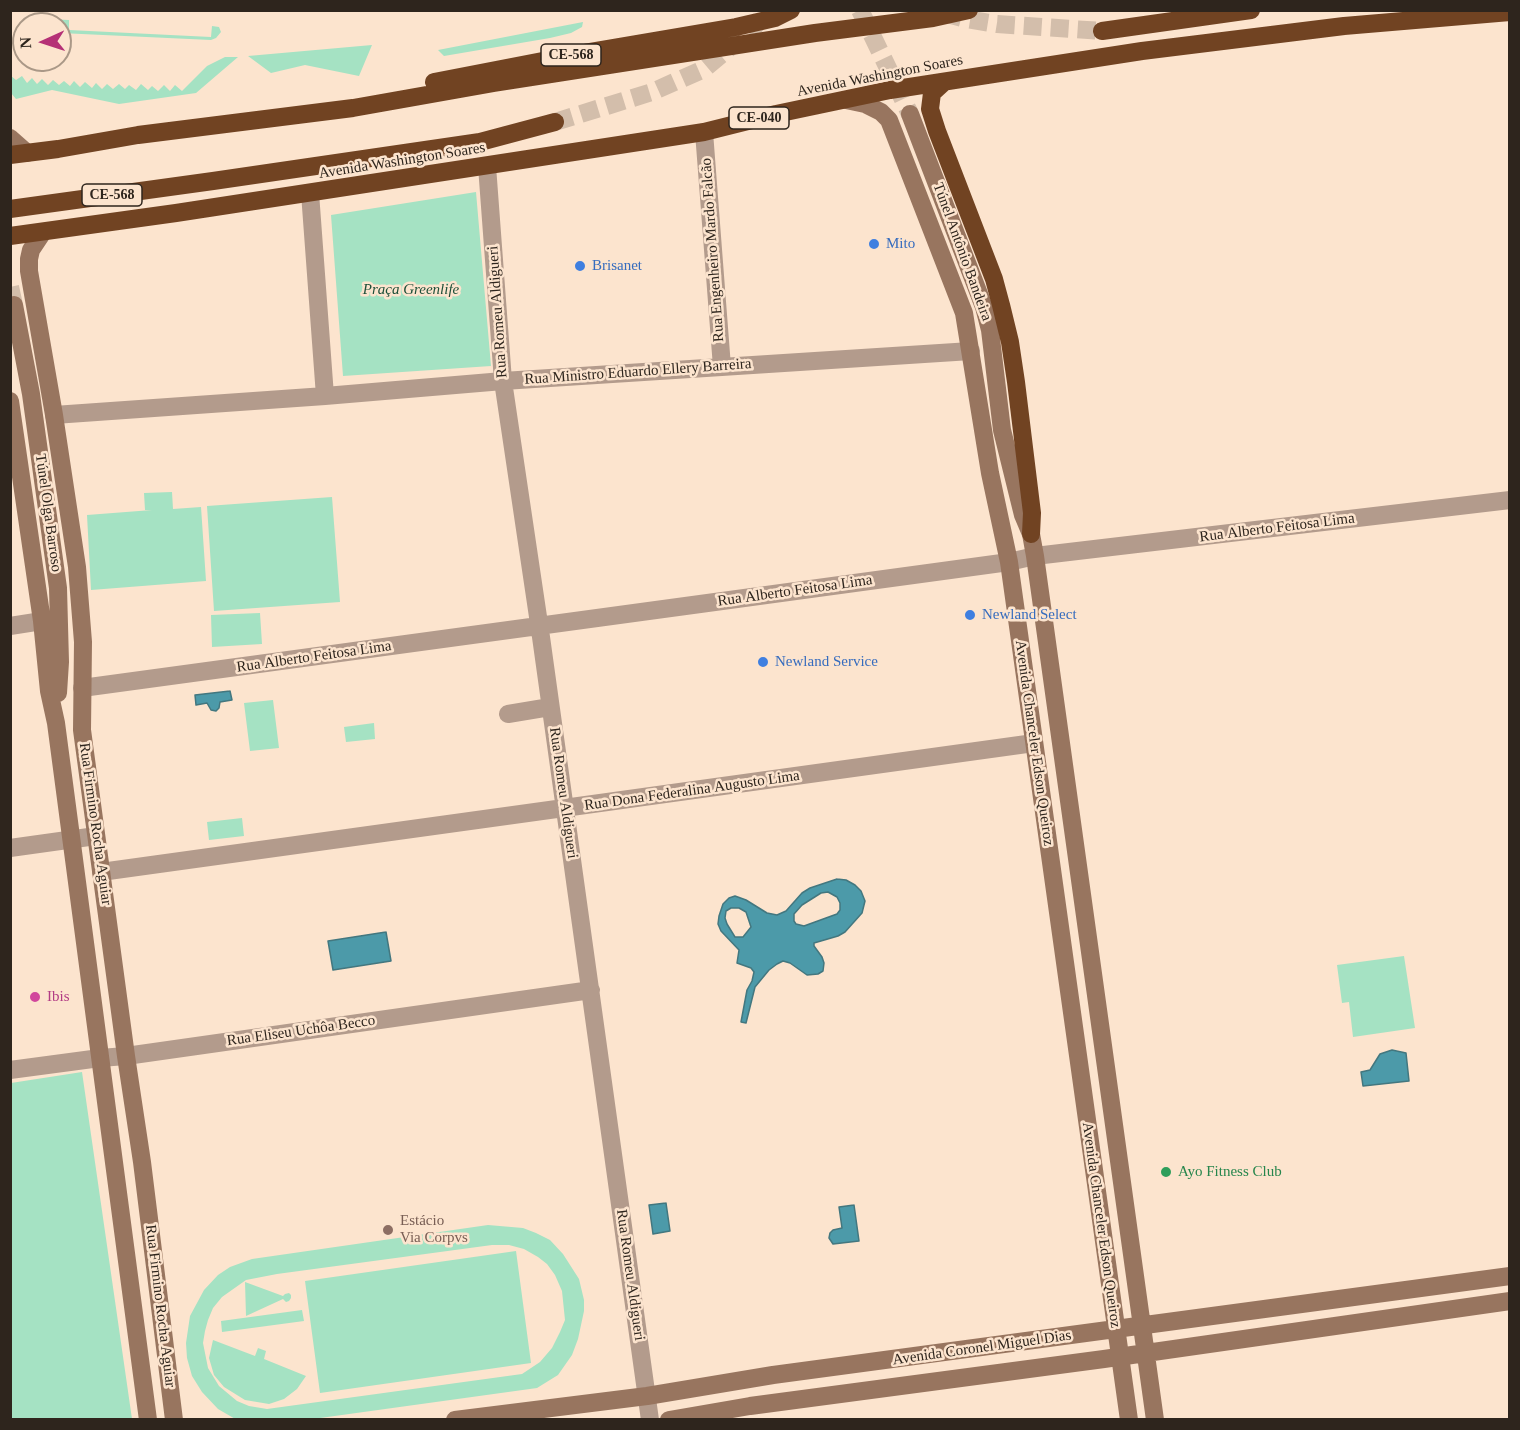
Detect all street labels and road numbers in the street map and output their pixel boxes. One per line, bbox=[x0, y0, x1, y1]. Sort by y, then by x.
road number: CE-568 bbox=[541, 44, 601, 66]
street label: Avenida Washington Soares bbox=[796, 51, 964, 101]
road number: CE-040 bbox=[729, 107, 789, 129]
street label: Avenida Washington Soares bbox=[317, 139, 487, 183]
street label: Rua Engenheiro Mardo Falcão bbox=[698, 157, 728, 343]
street label: Túnel Antônio Bandeira bbox=[929, 180, 995, 324]
road number: CE-568 bbox=[82, 184, 142, 206]
street label: Rua Romeu Aldigueri bbox=[484, 245, 512, 379]
street label: Rua Ministro Eduardo Ellery Barreira bbox=[524, 355, 752, 389]
street label: Túnel Olga Barroso bbox=[31, 453, 65, 573]
street label: Rua Alberto Feitosa Lima bbox=[1198, 510, 1356, 546]
street label: Rua Alberto Feitosa Lima bbox=[716, 571, 874, 611]
street label: Rua Alberto Feitosa Lima bbox=[235, 637, 393, 677]
street label: Avenida Chanceler Edson Queiroz bbox=[1011, 639, 1057, 847]
street label: Rua Romeu Aldigueri bbox=[545, 726, 581, 860]
street label: Rua Firmino Rocha Aguiar bbox=[75, 742, 115, 906]
street label: Rua Dona Federalina Augusto Lima bbox=[583, 767, 801, 815]
street label: Rua Eliseu Uchôa Becco bbox=[226, 1012, 376, 1050]
street label: Avenida Chanceler Edson Queiroz bbox=[1078, 1121, 1124, 1329]
street label: Rua Romeu Aldigueri bbox=[612, 1208, 648, 1342]
street label: Rua Firmino Rocha Aguiar bbox=[141, 1224, 179, 1388]
street label: Avenida Coronel Miguel Dias bbox=[892, 1327, 1072, 1369]

